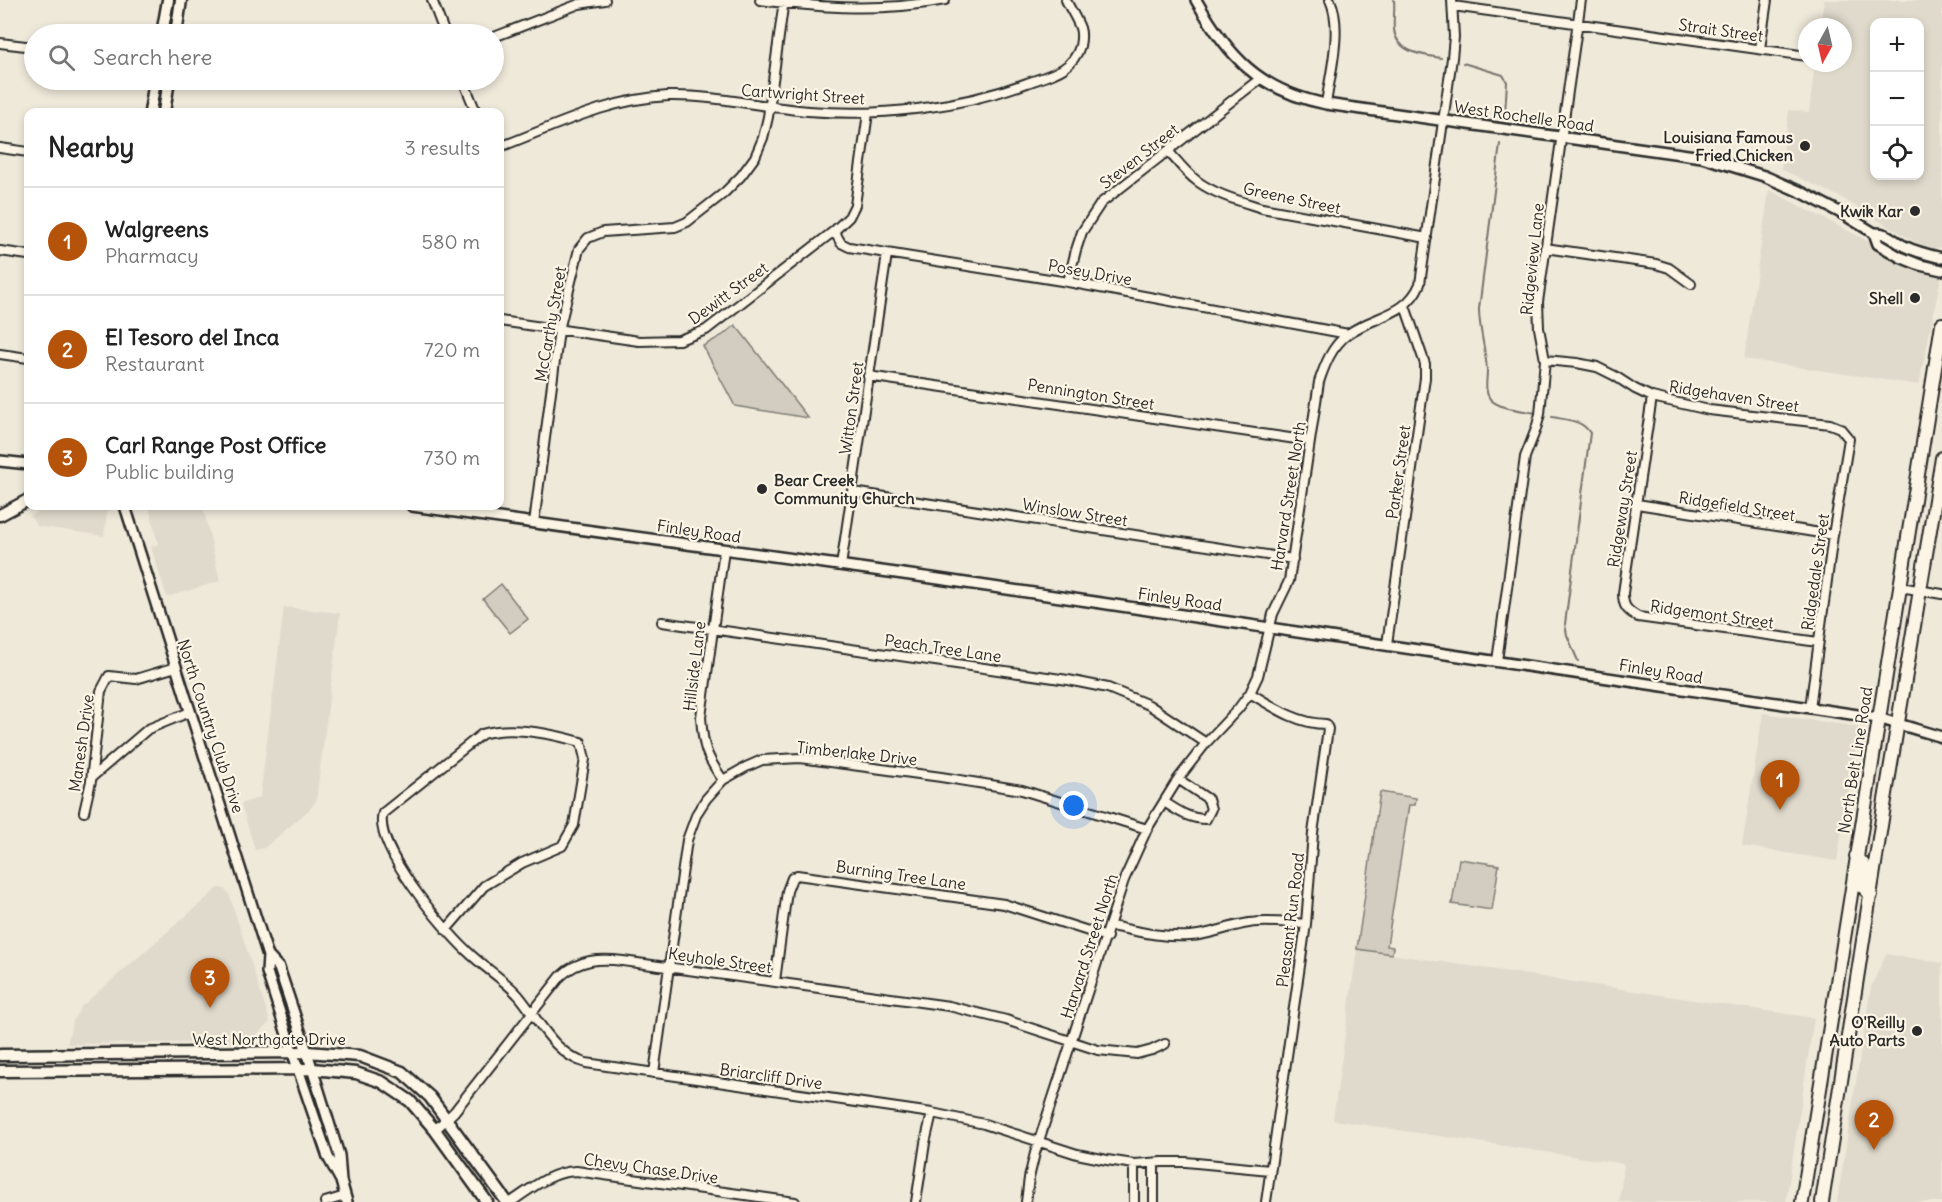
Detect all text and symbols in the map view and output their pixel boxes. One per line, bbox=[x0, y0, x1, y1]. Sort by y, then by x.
street label: Strait Street bbox=[1678, 14, 1765, 46]
north arrow bbox=[1798, 18, 1852, 72]
map controls bbox=[1870, 18, 1924, 180]
button: + bbox=[1870, 18, 1924, 72]
search box bbox=[24, 24, 504, 90]
icon: search bbox=[45, 41, 78, 74]
text: Search here bbox=[93, 43, 212, 71]
button: − bbox=[1870, 72, 1924, 126]
street label: Cartwright Street bbox=[740, 80, 866, 108]
street label: West Rochelle Road bbox=[1453, 96, 1595, 136]
street label: Steven Street bbox=[1096, 119, 1183, 193]
button: locate bbox=[1870, 126, 1924, 180]
place label: Louisiana Famous Fried Chicken bbox=[1663, 127, 1793, 165]
text: Nearby bbox=[48, 131, 134, 164]
text: 3 results bbox=[404, 135, 480, 160]
marker: Louisiana Famous Fried Chicken bbox=[1798, 139, 1812, 153]
street label: Greene Street bbox=[1241, 178, 1343, 218]
place label: Kwik Kar bbox=[1840, 201, 1903, 221]
street label: Ridgeview Lane bbox=[1516, 202, 1548, 316]
marker: Kwik Kar bbox=[1908, 204, 1922, 218]
text: Walgreens bbox=[105, 215, 209, 243]
text: 1 bbox=[64, 229, 71, 254]
text: 580 m bbox=[422, 229, 480, 254]
text: Pharmacy bbox=[105, 243, 199, 268]
street label: Posey Drive bbox=[1046, 255, 1134, 289]
street label: Dewitt Street bbox=[684, 257, 772, 329]
street label: McCarthy Street bbox=[530, 264, 570, 383]
place label: Shell bbox=[1869, 288, 1903, 308]
marker: Shell bbox=[1908, 291, 1922, 305]
text: El Tesoro del Inca bbox=[105, 323, 279, 351]
text: 2 bbox=[62, 337, 73, 362]
text: 720 m bbox=[424, 337, 480, 362]
text: Restaurant bbox=[105, 351, 204, 376]
street label: Witton Street bbox=[835, 360, 868, 456]
street label: Pennington Street bbox=[1026, 374, 1156, 414]
street label: Ridgehaven Street bbox=[1668, 376, 1801, 416]
street label: Harvard Street North bbox=[1266, 420, 1310, 572]
street label: Parker Street bbox=[1382, 423, 1415, 520]
text: Carl Range Post Office bbox=[105, 431, 326, 459]
text: 3 bbox=[62, 445, 73, 470]
text: 730 m bbox=[423, 445, 480, 470]
street label: Ridgeway Street bbox=[1603, 449, 1641, 569]
text: Public building bbox=[105, 459, 234, 484]
place label: Bear Creek Community Church bbox=[774, 470, 915, 509]
marker: Bear Creek Community Church bbox=[755, 482, 769, 496]
street label: Ridgefield Street bbox=[1677, 487, 1797, 525]
street label: Winslow Street bbox=[1021, 494, 1130, 530]
street label: Ridgedale Street bbox=[1797, 512, 1833, 632]
street label: Finley Road bbox=[656, 515, 742, 547]
street label: Finley Road bbox=[1137, 583, 1223, 615]
street label: Ridgemont Street bbox=[1649, 595, 1776, 633]
street label: Hillside Lane bbox=[679, 620, 709, 712]
street label: Peach Tree Lane bbox=[883, 630, 1003, 666]
street label: North Country Club Drive bbox=[173, 637, 249, 815]
street label: Finley Road bbox=[1618, 655, 1704, 687]
street label: North Belt Line Road bbox=[1834, 685, 1876, 835]
street label: Manesh Drive bbox=[64, 693, 98, 793]
street label: Timberlake Drive bbox=[796, 737, 918, 769]
pin: 1 bbox=[1760, 760, 1800, 810]
your location bbox=[1059, 791, 1088, 820]
street label: Pleasant Run Road bbox=[1272, 851, 1308, 989]
street label: Burning Tree Lane bbox=[835, 856, 967, 894]
street label: Harvard Street North bbox=[1056, 871, 1122, 1021]
street label: Keyhole Street bbox=[667, 943, 774, 977]
pin: 3 bbox=[190, 958, 230, 1008]
place label: O'Reilly Auto Parts bbox=[1830, 1012, 1905, 1050]
marker: O'Reilly Auto Parts bbox=[1910, 1024, 1924, 1038]
street label: West Northgate Drive bbox=[192, 1029, 346, 1049]
street label: Briarcliff Drive bbox=[718, 1059, 824, 1093]
pin: 2 bbox=[1854, 1100, 1894, 1150]
street label: Chevy Chase Drive bbox=[583, 1149, 719, 1187]

